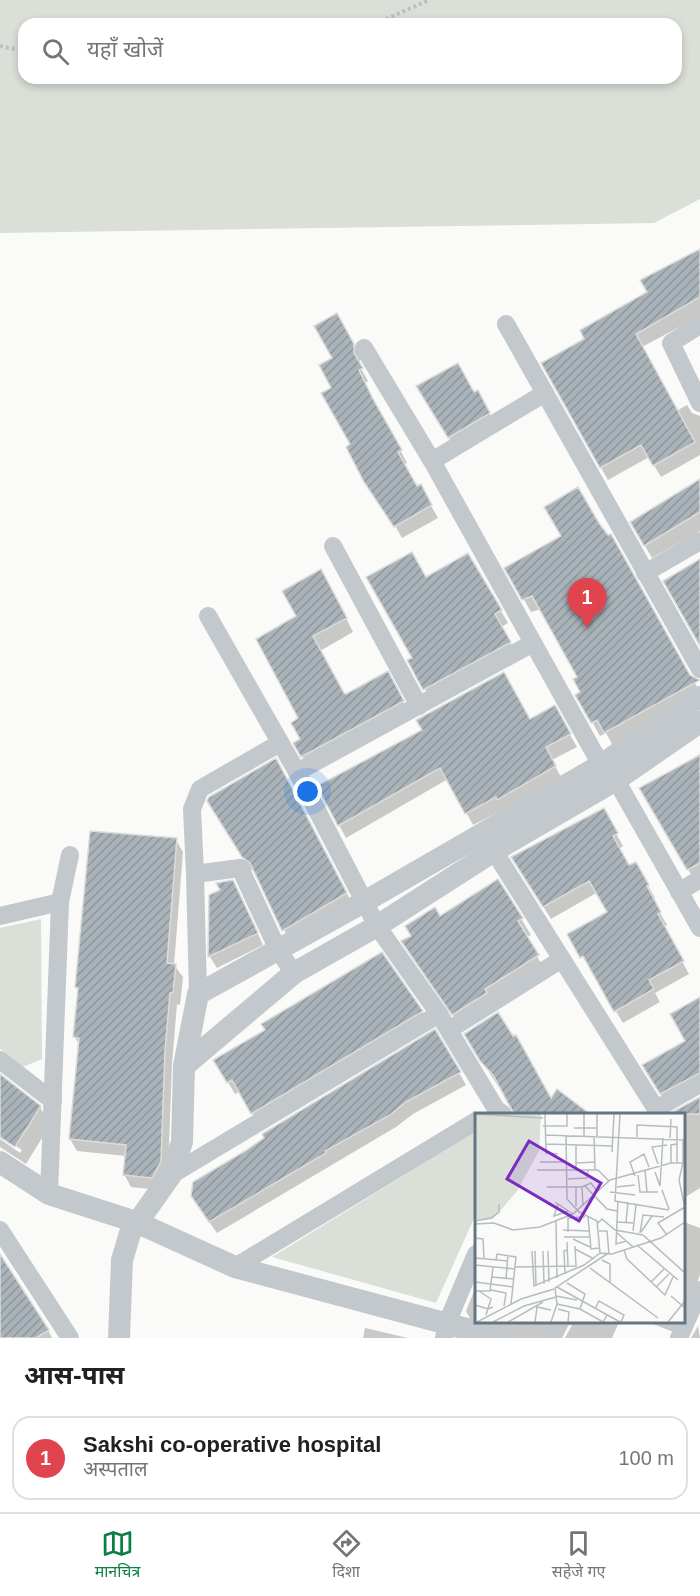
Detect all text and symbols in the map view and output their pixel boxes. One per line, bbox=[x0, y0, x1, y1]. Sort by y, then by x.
search box bbox=[18, 18, 682, 84]
icon: search bbox=[39, 35, 72, 68]
text: यहाँ खोजें bbox=[87, 37, 163, 62]
pin: 1 bbox=[568, 578, 606, 628]
your location bbox=[293, 777, 322, 806]
inset map bbox=[475, 1113, 685, 1323]
text: आस-पास bbox=[24, 1360, 124, 1390]
text: Sakshi co-operative hospital bbox=[83, 1432, 381, 1457]
text: 1 bbox=[40, 1447, 51, 1469]
text: 100 m bbox=[618, 1447, 674, 1469]
text: अस्पताल bbox=[83, 1458, 148, 1480]
tab: मानचित्र bbox=[95, 1527, 140, 1584]
tab: दिशा bbox=[330, 1527, 363, 1584]
tab: सहेजे गए bbox=[552, 1527, 605, 1584]

